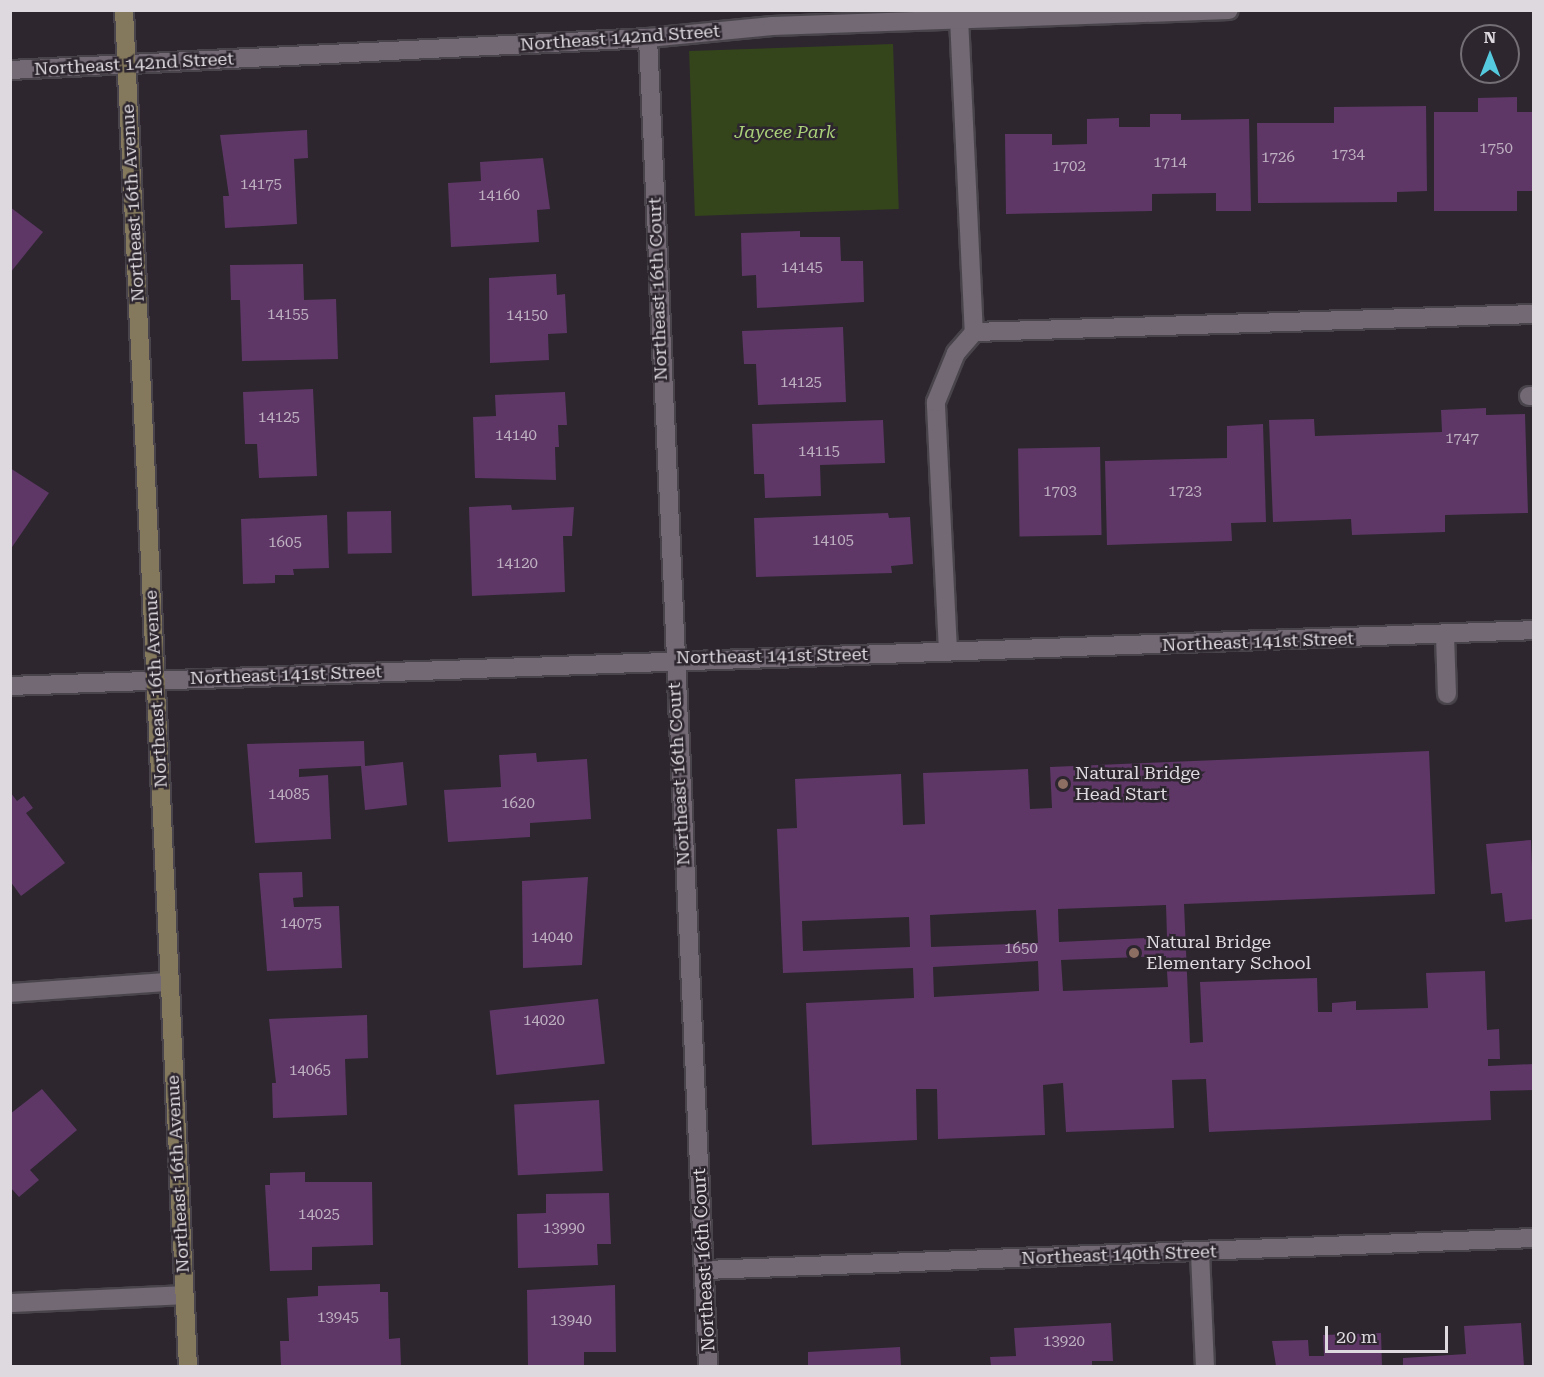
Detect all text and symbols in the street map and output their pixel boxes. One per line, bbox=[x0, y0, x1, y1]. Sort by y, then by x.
street label: Northeast 142nd Street bbox=[519, 20, 721, 56]
north arrow bbox=[1460, 24, 1520, 84]
text: N bbox=[1484, 28, 1496, 47]
street label: Northeast 142nd Street bbox=[33, 48, 235, 80]
street label: Northeast 16th Avenue bbox=[117, 103, 149, 303]
park label: Jaycee Park bbox=[735, 121, 835, 143]
house number: 1750 bbox=[1479, 140, 1513, 158]
house number: 1734 bbox=[1331, 146, 1365, 164]
house number: 1726 bbox=[1261, 149, 1295, 167]
house number: 1714 bbox=[1153, 154, 1187, 172]
house number: 1702 bbox=[1052, 158, 1086, 176]
house number: 14175 bbox=[240, 176, 282, 194]
house number: 14160 bbox=[478, 187, 520, 205]
street label: Northeast 16th Court bbox=[644, 197, 672, 381]
house number: 14145 bbox=[781, 259, 823, 277]
house number: 14155 bbox=[267, 306, 309, 324]
house number: 14150 bbox=[506, 307, 548, 325]
house number: 14125 bbox=[780, 374, 822, 392]
house number: 14125 bbox=[258, 409, 300, 427]
house number: 14140 bbox=[495, 427, 537, 445]
house number: 1747 bbox=[1445, 430, 1479, 448]
house number: 14115 bbox=[798, 443, 840, 461]
house number: 1703 bbox=[1043, 483, 1077, 501]
house number: 1723 bbox=[1168, 483, 1202, 501]
house number: 14105 bbox=[812, 532, 854, 550]
house number: 1605 bbox=[268, 534, 302, 552]
house number: 14120 bbox=[496, 555, 538, 573]
street label: Northeast 16th Avenue bbox=[140, 589, 172, 789]
street label: Northeast 141st Street bbox=[1162, 628, 1354, 656]
street label: Northeast 141st Street bbox=[676, 644, 868, 668]
street label: Northeast 141st Street bbox=[190, 661, 382, 689]
street label: Northeast 16th Court bbox=[663, 682, 695, 866]
place label: Natural Bridge Head Start bbox=[1075, 763, 1200, 806]
marker: Natural Bridge Head Start bbox=[1056, 777, 1070, 791]
house number: 14085 bbox=[268, 786, 310, 804]
house number: 1620 bbox=[501, 795, 535, 813]
house number: 14075 bbox=[280, 915, 322, 933]
house number: 14040 bbox=[531, 929, 573, 947]
place label: Natural Bridge Elementary School bbox=[1146, 932, 1311, 974]
house number: 1650 bbox=[1004, 940, 1038, 958]
marker: Natural Bridge Elementary School bbox=[1127, 946, 1141, 960]
house number: 14020 bbox=[523, 1012, 565, 1030]
house number: 14065 bbox=[289, 1062, 331, 1080]
street label: Northeast 16th Avenue bbox=[162, 1074, 194, 1274]
street label: Northeast 16th Court bbox=[688, 1168, 720, 1352]
house number: 14025 bbox=[298, 1206, 340, 1224]
house number: 13990 bbox=[543, 1220, 585, 1238]
street label: Northeast 140th Street bbox=[1021, 1241, 1217, 1269]
house number: 13945 bbox=[317, 1309, 359, 1327]
house number: 13940 bbox=[550, 1312, 592, 1330]
scale bar bbox=[1328, 1314, 1451, 1352]
text: 20 m bbox=[1336, 1326, 1377, 1347]
house number: 13920 bbox=[1043, 1333, 1085, 1351]

